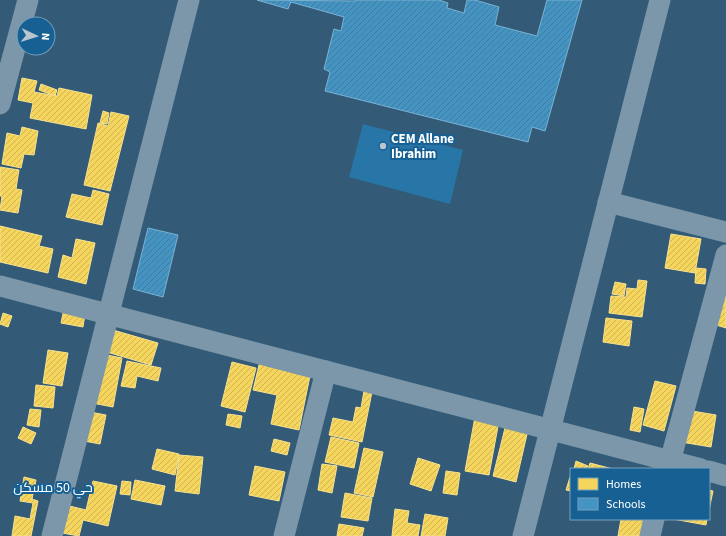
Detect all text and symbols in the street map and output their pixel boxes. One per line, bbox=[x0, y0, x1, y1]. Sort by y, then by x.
north arrow bbox=[16, 16, 56, 56]
text: N bbox=[38, 32, 53, 41]
place label: CEM Allane Ibrahim bbox=[391, 130, 454, 163]
marker: CEM Allane Ibrahim bbox=[378, 141, 388, 151]
legend bbox=[570, 468, 710, 520]
text: Homes bbox=[606, 476, 641, 493]
district label: حي 50 مسكن bbox=[13, 478, 93, 499]
text: Schools bbox=[606, 496, 646, 513]

